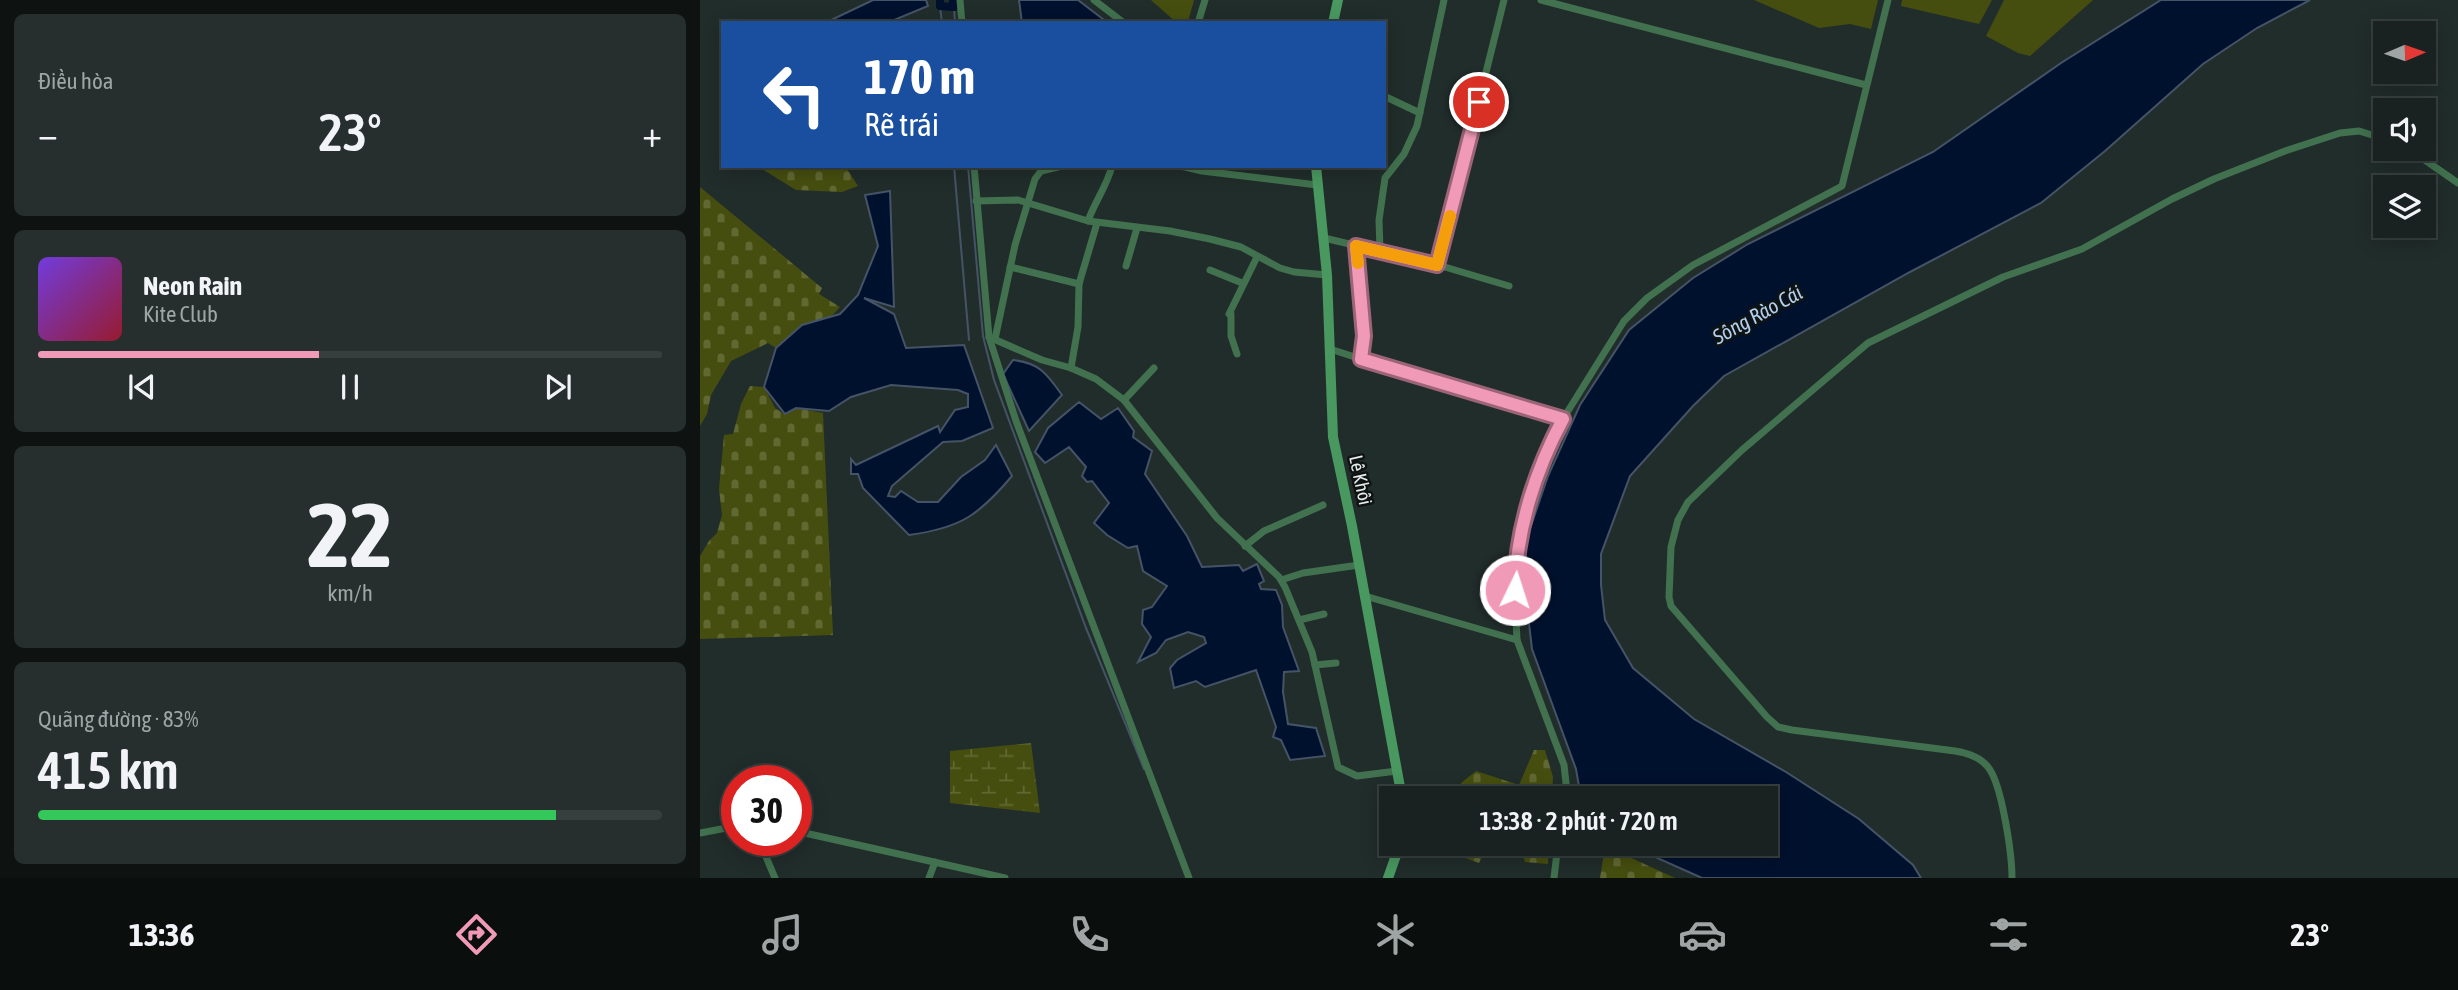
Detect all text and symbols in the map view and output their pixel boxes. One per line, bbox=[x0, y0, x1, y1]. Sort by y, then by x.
north arrow bbox=[2373, 21, 2436, 84]
map controls bbox=[2373, 21, 2436, 238]
text: 170 m bbox=[864, 48, 975, 104]
icon: left bbox=[749, 49, 840, 140]
text: Điều hòa bbox=[38, 68, 114, 94]
pin bbox=[1449, 72, 1509, 132]
icon: arrive bbox=[1460, 83, 1498, 121]
button: sound bbox=[2373, 98, 2436, 161]
text: 23° bbox=[318, 102, 382, 162]
text: Rẽ trái bbox=[864, 106, 939, 143]
text: − bbox=[38, 112, 58, 155]
text: + bbox=[642, 112, 662, 155]
button: layers bbox=[2373, 175, 2436, 238]
text: Neon Rain bbox=[143, 271, 242, 301]
water label: Sông Rào Cái bbox=[1707, 279, 1806, 349]
text: Kite Club bbox=[143, 301, 218, 327]
icon: previous bbox=[123, 368, 161, 406]
icon: pause bbox=[331, 368, 369, 406]
icon: next bbox=[539, 368, 577, 406]
street label: Lê Khôi bbox=[1345, 453, 1377, 507]
text: 22 bbox=[307, 482, 393, 586]
position arrow bbox=[1478, 553, 1552, 627]
text: km/h bbox=[327, 580, 373, 606]
text: Quãng đường · 83% bbox=[38, 706, 199, 732]
text: 415 km bbox=[38, 740, 179, 800]
speed limit sign: 30 bbox=[721, 765, 812, 856]
text: 13:38 · 2 phút · 720 m bbox=[1479, 806, 1678, 836]
icon: directions bbox=[452, 910, 501, 959]
icon: music bbox=[758, 910, 807, 959]
icon: phone bbox=[1065, 910, 1114, 959]
icon: climate bbox=[1371, 910, 1420, 959]
icon: car bbox=[1678, 910, 1727, 959]
icon: filters bbox=[1984, 910, 2033, 959]
text: 13:36 bbox=[129, 916, 195, 953]
text: 23° bbox=[2290, 916, 2329, 953]

